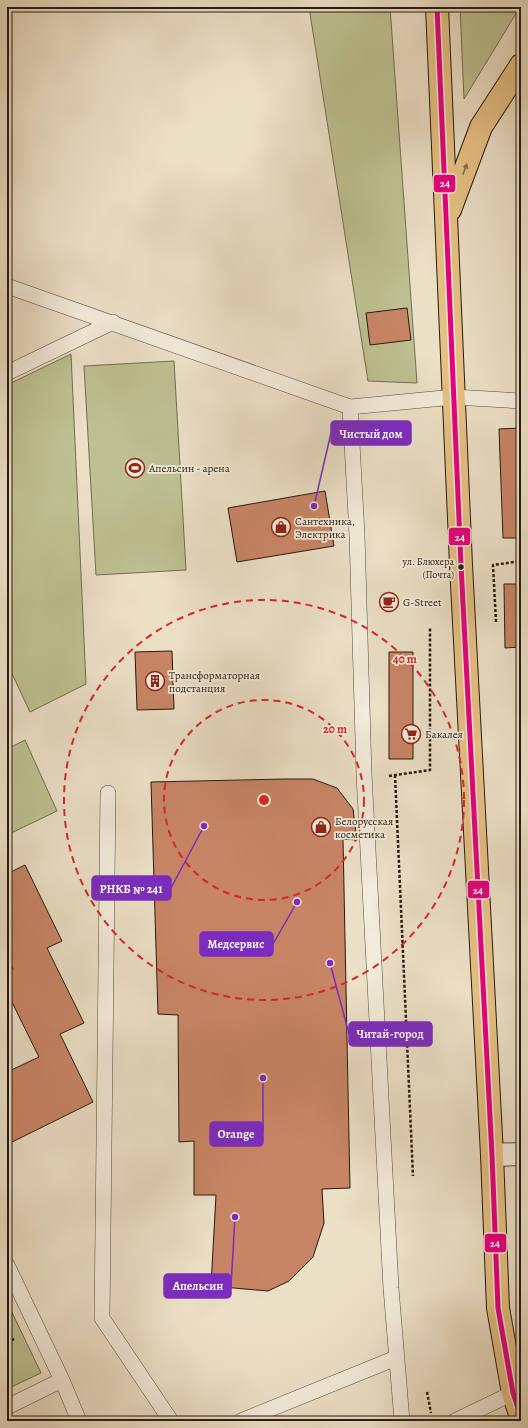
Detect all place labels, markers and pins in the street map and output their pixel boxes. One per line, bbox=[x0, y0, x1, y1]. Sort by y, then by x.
callout: Чистый дом bbox=[331, 421, 411, 445]
sports icon: Апельсин - арена bbox=[124, 457, 146, 479]
place label: Апельсин - арена bbox=[148, 461, 231, 476]
place label: Сантехника, Электрика bbox=[295, 514, 355, 542]
shop icon: Сантехника, Электрика bbox=[270, 516, 292, 538]
place label: ул. Блюхера (Почта) bbox=[401, 555, 454, 581]
marker: ул. Блюхера (Почта) bbox=[456, 562, 466, 572]
cafe icon: G-Street bbox=[378, 591, 400, 613]
place label: G-Street bbox=[403, 595, 442, 610]
place label: Трансформаторная подстанция bbox=[169, 668, 260, 696]
building icon: Трансформаторная подстанция bbox=[144, 670, 166, 692]
supermarket icon: Бакалея bbox=[400, 723, 422, 745]
place label: Бакалея bbox=[425, 727, 463, 742]
centre of rings bbox=[257, 793, 271, 807]
place label: Белорусская косметика bbox=[335, 814, 393, 842]
shop icon: Белорусская косметика bbox=[310, 816, 332, 838]
callout: РНКБ № 241 bbox=[92, 876, 171, 900]
callout: Медсервис bbox=[200, 932, 273, 956]
callout: Читай-город bbox=[349, 1022, 432, 1046]
callout: Orange bbox=[210, 1122, 263, 1146]
callout: Апельсин bbox=[164, 1274, 231, 1298]

